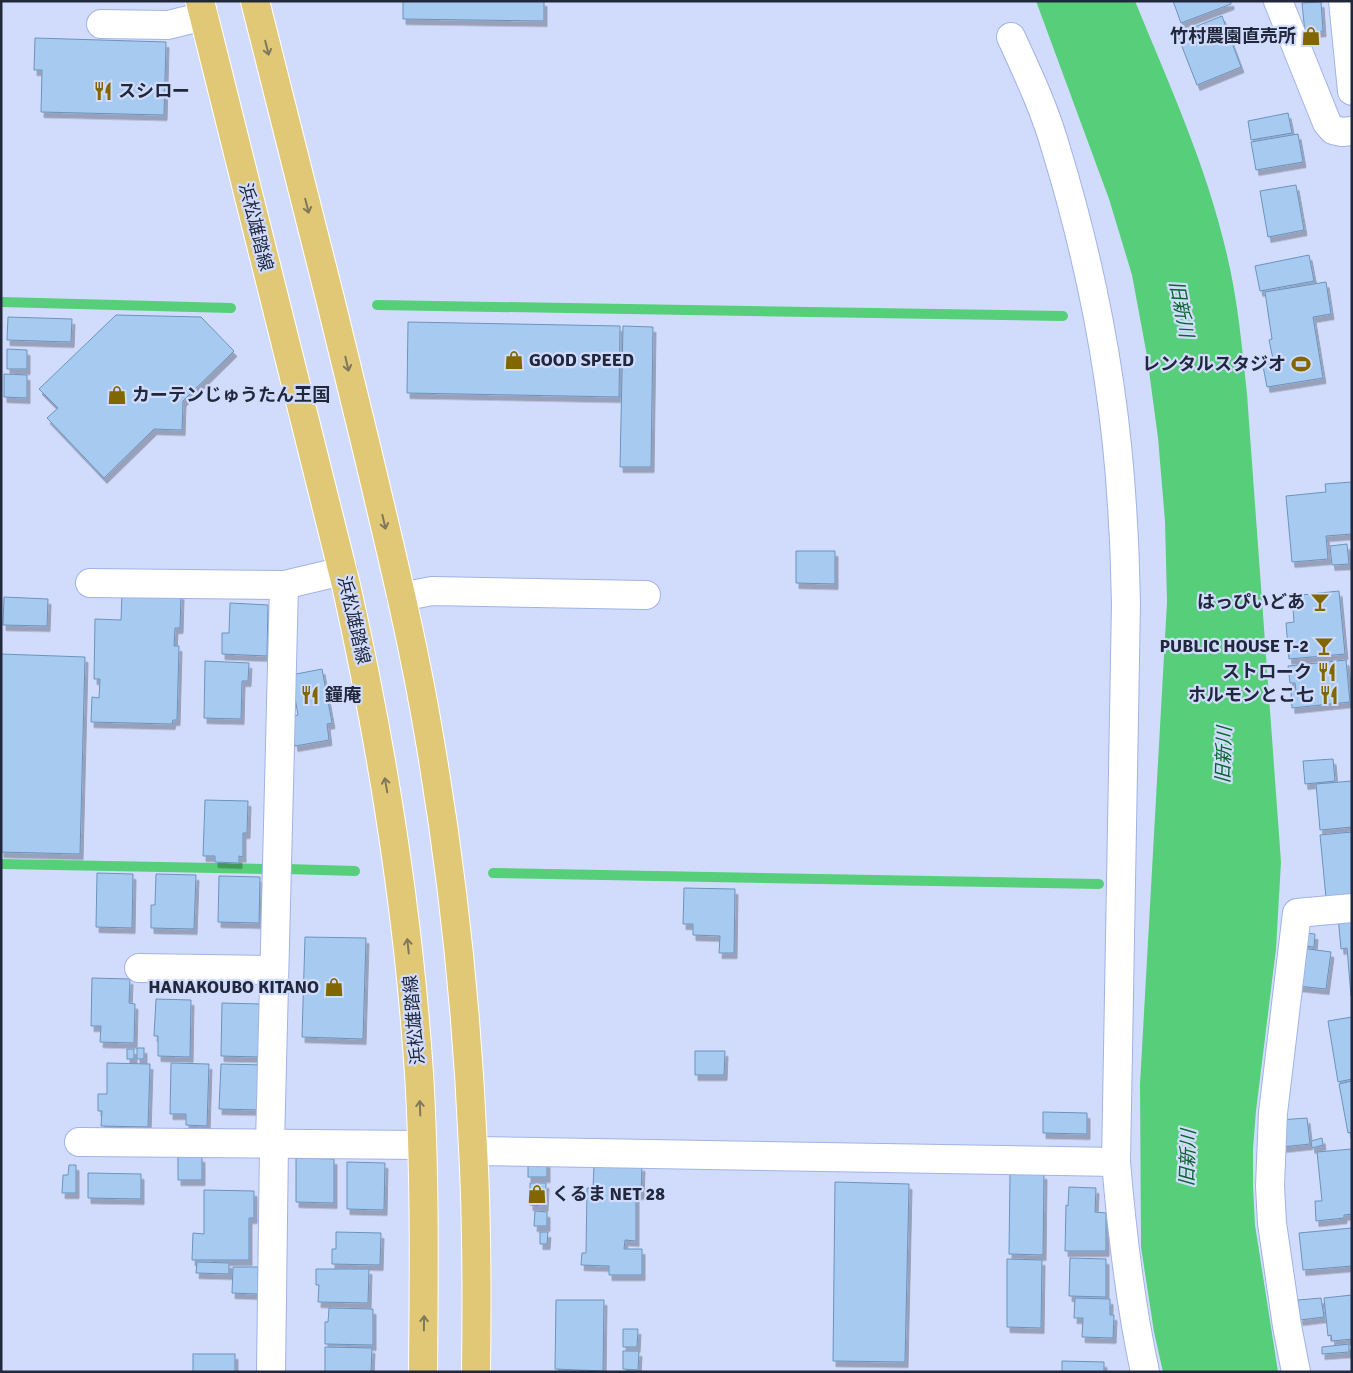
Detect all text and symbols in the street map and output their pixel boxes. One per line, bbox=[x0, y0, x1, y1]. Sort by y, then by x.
place label: 竹村農園直売所 bbox=[1170, 25, 1296, 47]
shop icon: 竹村農園直売所 bbox=[1300, 25, 1322, 47]
one-way arrow bbox=[263, 40, 272, 56]
restaurant icon: スシロー bbox=[92, 80, 114, 102]
place label: スシロー bbox=[118, 80, 190, 102]
street label: 浜松雄踏線 bbox=[234, 181, 278, 273]
one-way arrow bbox=[303, 198, 312, 214]
water label: 旧新川 bbox=[1164, 279, 1199, 341]
shop icon: GOOD SPEED bbox=[503, 349, 525, 371]
place label: GOOD SPEED bbox=[529, 349, 634, 371]
place label: レンタルスタジオ bbox=[1142, 353, 1286, 375]
sports icon: レンタルスタジオ bbox=[1290, 353, 1312, 375]
one-way arrow bbox=[343, 355, 352, 371]
shop icon: カーテンじゅうたん王国 bbox=[106, 384, 128, 406]
place label: カーテンじゅうたん王国 bbox=[132, 384, 330, 406]
one-way arrow bbox=[380, 513, 389, 529]
street label: 浜松雄踏線 bbox=[333, 574, 375, 666]
place label: はっぴいどあ bbox=[1197, 591, 1305, 613]
bar icon: はっぴいどあ bbox=[1309, 591, 1331, 613]
place label: PUBLIC HOUSE T-2 bbox=[1160, 635, 1309, 657]
bar icon: PUBLIC HOUSE T-2 bbox=[1313, 635, 1335, 657]
place label: ストローク bbox=[1222, 661, 1312, 683]
restaurant icon: ストローク bbox=[1316, 661, 1338, 683]
restaurant icon: 鐘庵 bbox=[299, 684, 321, 706]
place label: 鐘庵 bbox=[324, 684, 361, 706]
place label: ホルモンとこ七 bbox=[1188, 684, 1314, 706]
restaurant icon: ホルモンとこ七 bbox=[1318, 684, 1340, 706]
water label: 旧新川 bbox=[1211, 724, 1237, 784]
one-way arrow bbox=[381, 777, 390, 793]
one-way arrow bbox=[403, 938, 413, 954]
street label: 浜松雄踏線 bbox=[399, 974, 429, 1066]
place label: HANAKOUBO KITANO bbox=[148, 976, 319, 998]
shop icon: HANAKOUBO KITANO bbox=[323, 976, 345, 998]
one-way arrow bbox=[416, 1100, 425, 1116]
water label: 旧新川 bbox=[1175, 1127, 1201, 1187]
shop icon: くるま NET 28 bbox=[526, 1183, 548, 1205]
place label: くるま NET 28 bbox=[552, 1183, 665, 1205]
one-way arrow bbox=[419, 1315, 428, 1331]

